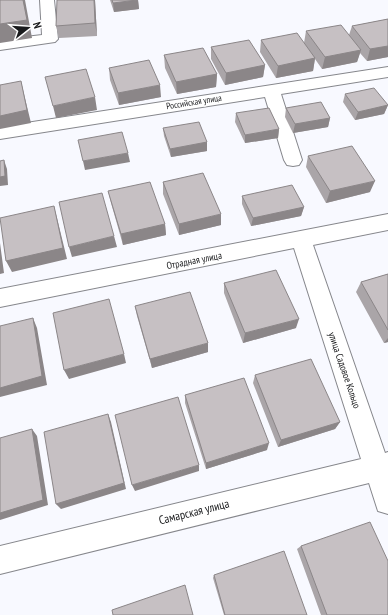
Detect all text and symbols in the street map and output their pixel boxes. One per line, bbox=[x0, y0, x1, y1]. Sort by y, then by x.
north arrow bbox=[8, 8, 48, 48]
text: N bbox=[30, 20, 45, 30]
street label: Российская улица bbox=[165, 92, 223, 111]
street label: Отрадная улица bbox=[165, 249, 223, 272]
street label: улица Садовое Кольцо bbox=[325, 330, 364, 410]
street label: Самарская улица bbox=[157, 495, 231, 528]

